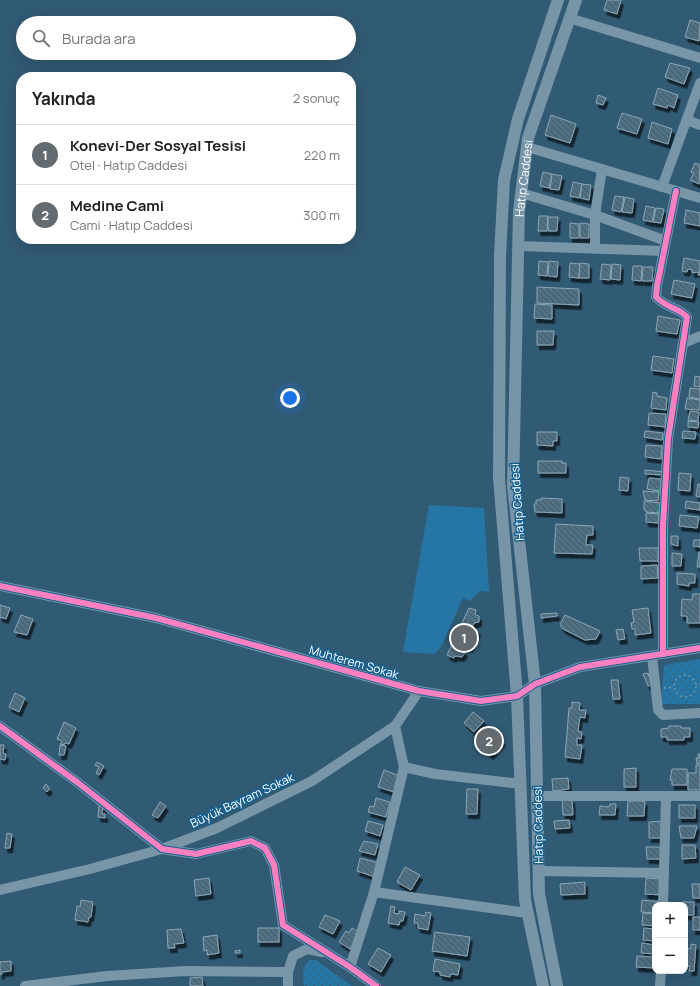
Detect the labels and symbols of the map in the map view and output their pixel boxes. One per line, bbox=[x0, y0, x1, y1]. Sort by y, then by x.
street label: Hatıp Caddesi bbox=[510, 139, 536, 217]
your location bbox=[280, 388, 300, 408]
street label: Hatıp Caddesi bbox=[506, 463, 528, 541]
pin: 1 bbox=[451, 623, 477, 653]
street label: Muhterem Sokak bbox=[307, 641, 402, 683]
pin: 2 bbox=[476, 726, 502, 756]
street label: Büyük Bayram Sokak bbox=[187, 768, 298, 832]
street label: Hatıp Caddesi bbox=[529, 786, 547, 864]

